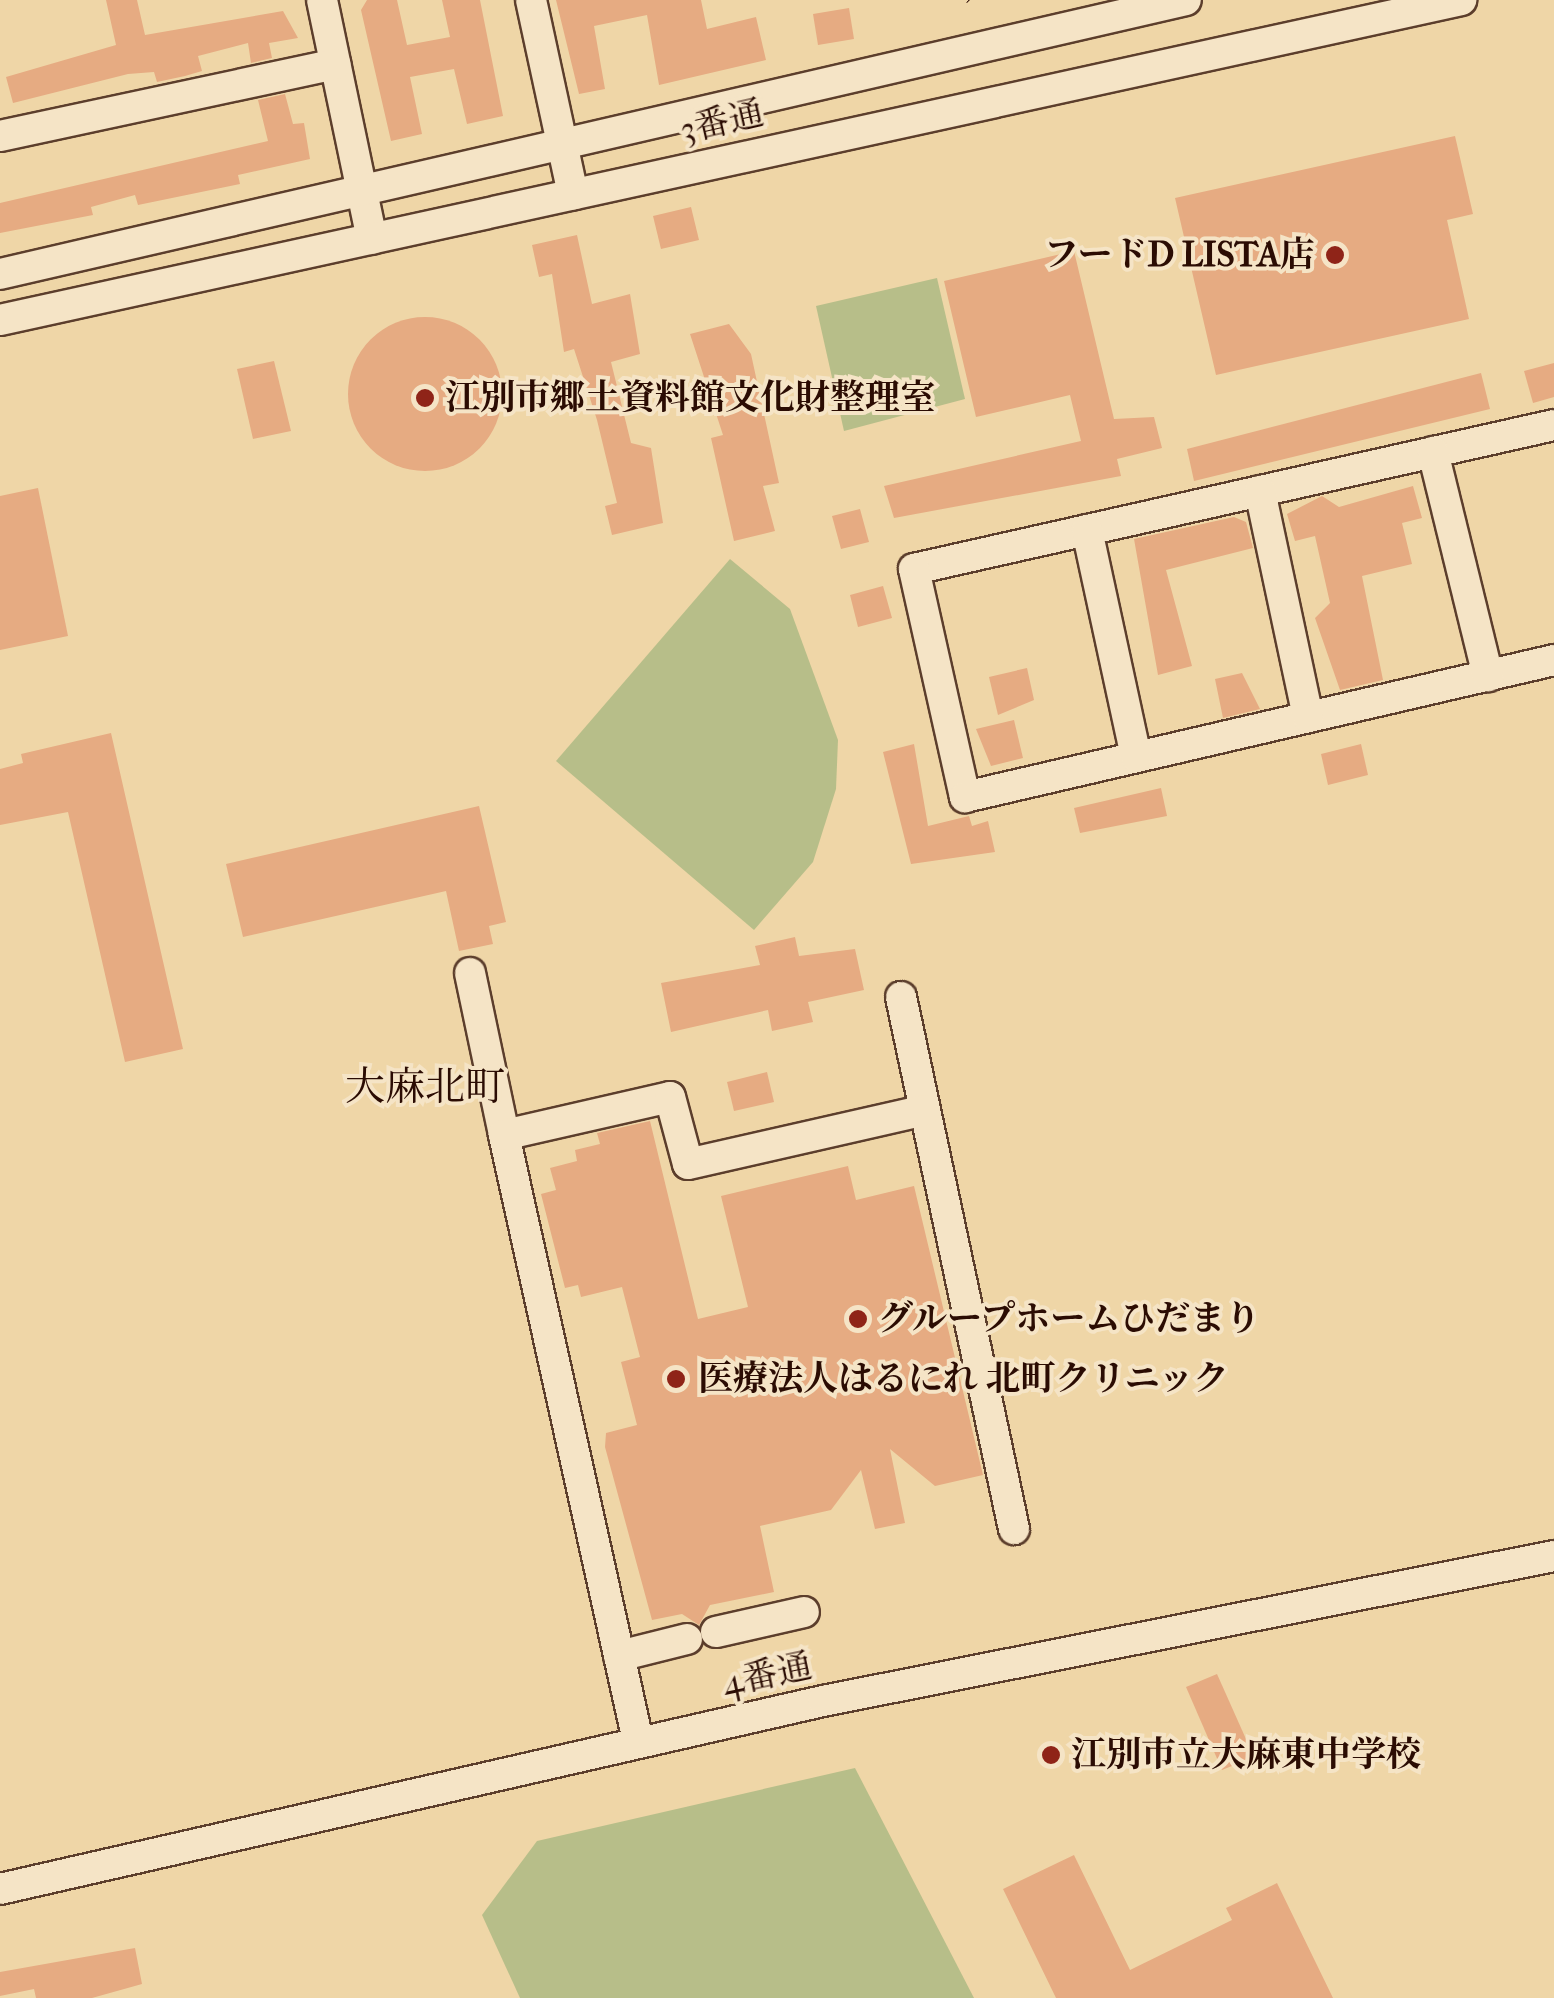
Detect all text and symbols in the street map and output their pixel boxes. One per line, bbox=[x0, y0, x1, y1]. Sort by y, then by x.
street label: 3番通 bbox=[676, 92, 768, 152]
place label: フードD LISTA店 bbox=[1044, 234, 1315, 276]
marker: フードD LISTA店 bbox=[1324, 244, 1346, 266]
place label: 江別市郷土資料館文化財整理室 bbox=[445, 377, 935, 419]
marker: 江別市郷土資料館文化財整理室 bbox=[414, 387, 436, 409]
district label: 大麻北町 bbox=[345, 1063, 505, 1111]
place label: グループホームひだまり bbox=[878, 1298, 1263, 1340]
marker: グループホームひだまり bbox=[847, 1308, 869, 1330]
place label: 医療法人はるにれ 北町クリニック bbox=[698, 1358, 1231, 1400]
marker: 医療法人はるにれ 北町クリニック bbox=[663, 1366, 689, 1392]
street label: 4番通 bbox=[718, 1645, 816, 1705]
place label: 江別市立大麻東中学校 bbox=[1071, 1734, 1421, 1776]
marker: 江別市立大麻東中学校 bbox=[1040, 1744, 1062, 1766]

